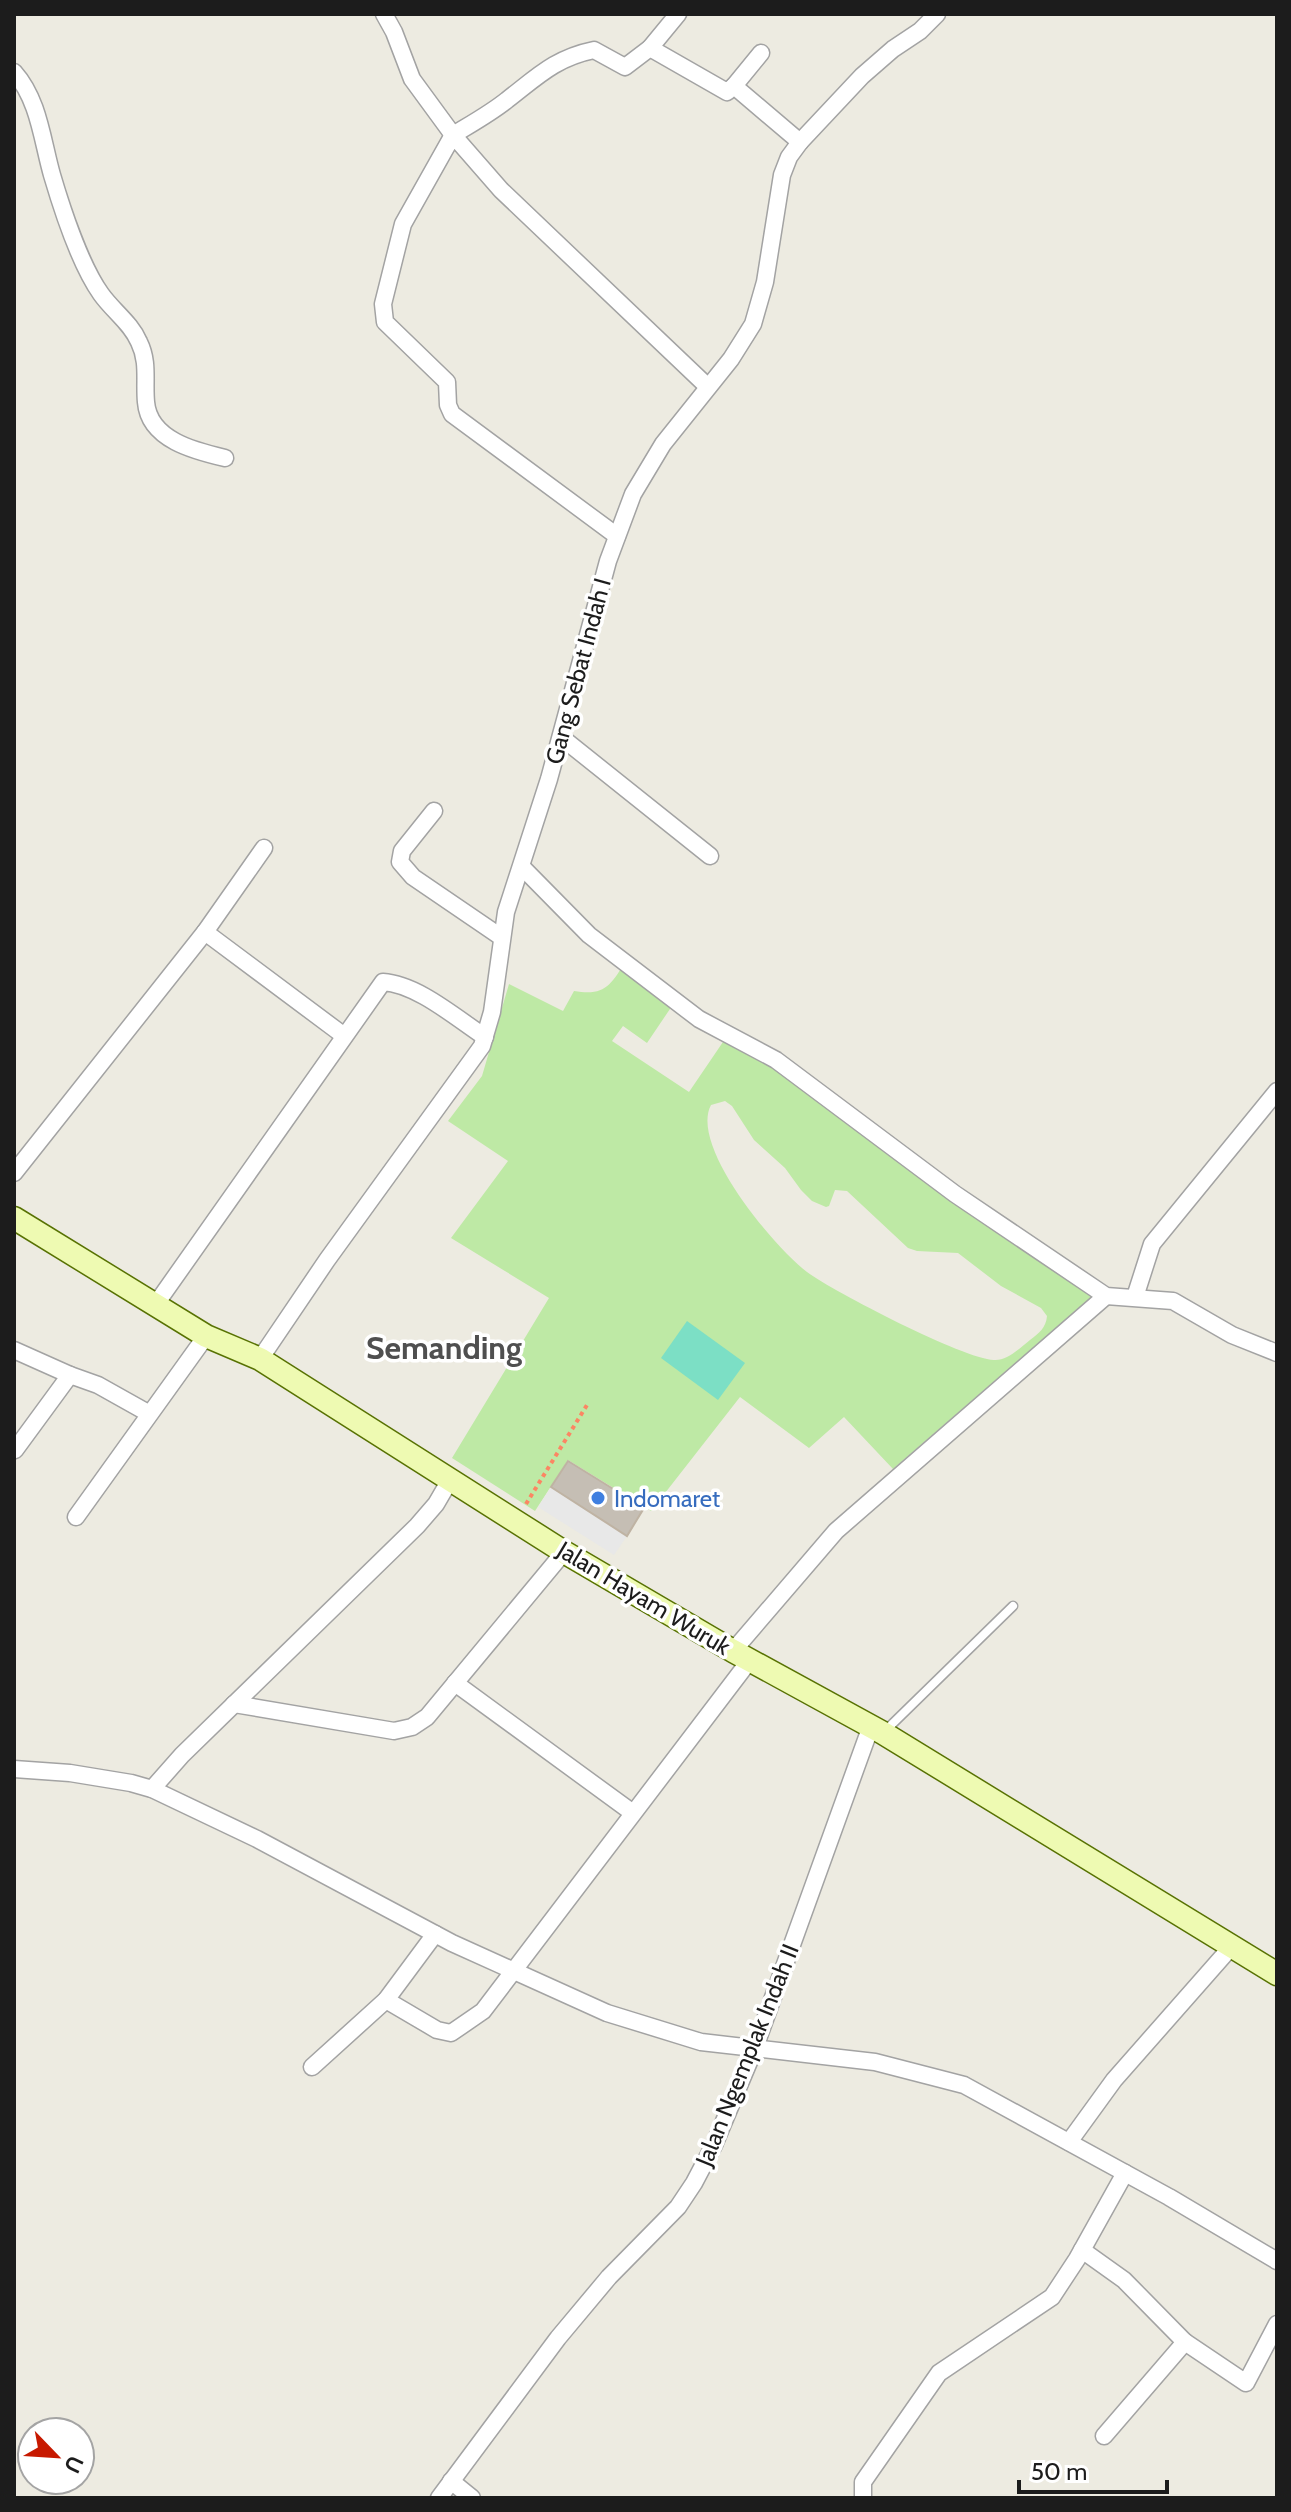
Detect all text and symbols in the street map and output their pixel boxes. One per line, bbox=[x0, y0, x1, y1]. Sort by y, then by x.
street label: Gang Sebat Indah I bbox=[539, 575, 617, 767]
district label: Semanding bbox=[366, 1328, 522, 1367]
place label: Indomaret bbox=[614, 1484, 720, 1513]
marker: Indomaret bbox=[589, 1489, 607, 1507]
street label: Jalan Hayam Wuruk bbox=[551, 1534, 736, 1661]
street label: Jalan Ngemplak Indah II bbox=[689, 1940, 805, 2171]
north arrow bbox=[16, 2416, 96, 2496]
scale bar bbox=[1019, 2444, 1167, 2494]
text: U bbox=[58, 2451, 89, 2477]
text: 50 m bbox=[1031, 2457, 1087, 2486]

